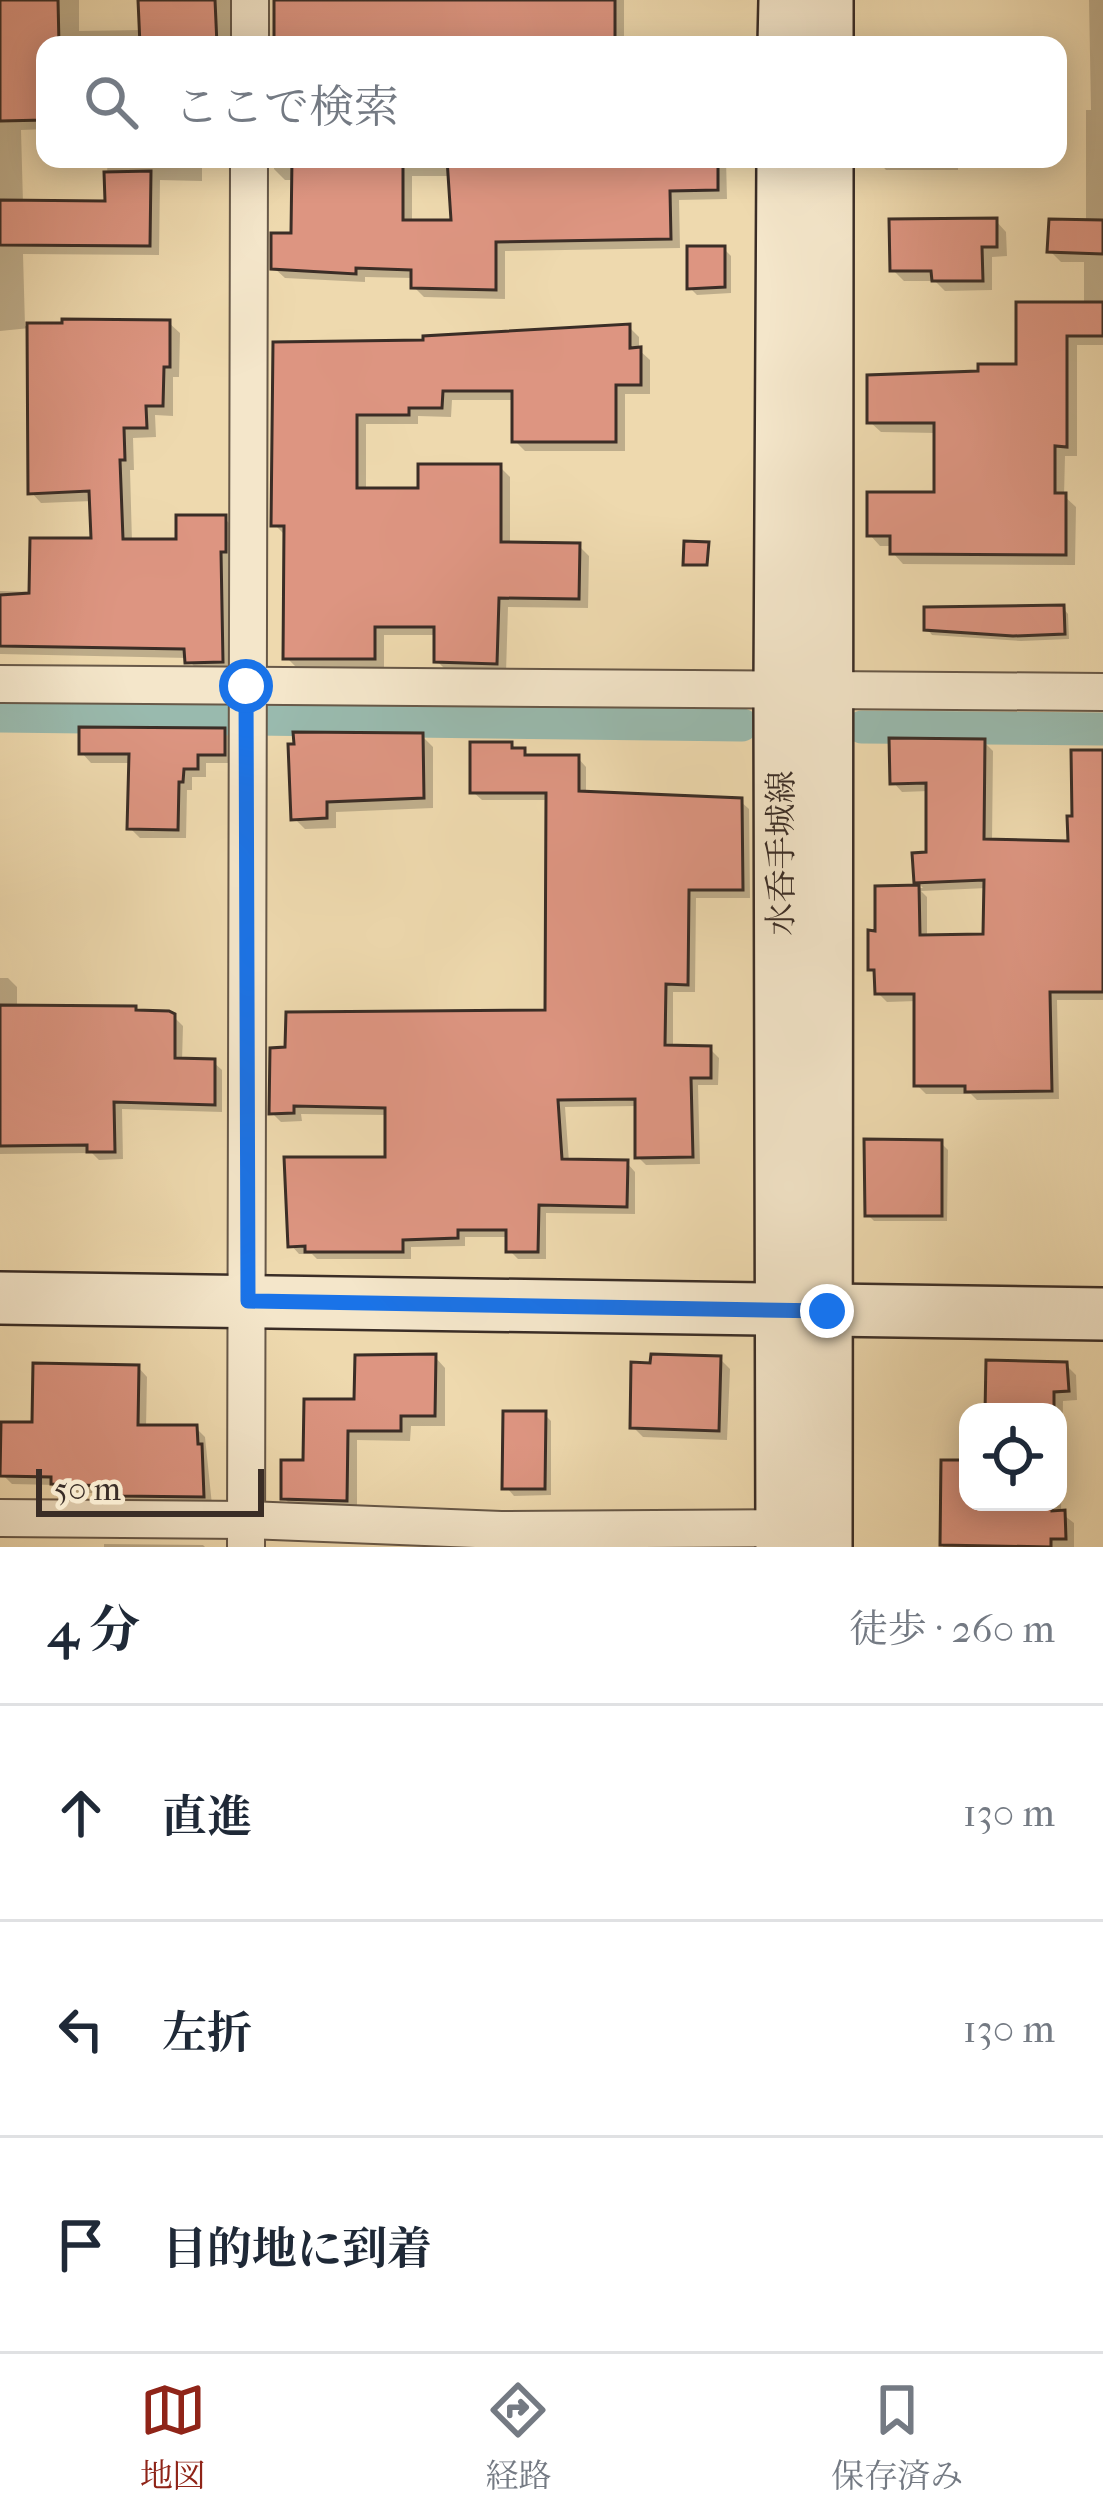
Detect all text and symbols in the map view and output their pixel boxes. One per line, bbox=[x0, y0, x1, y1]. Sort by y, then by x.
search box bbox=[36, 36, 1067, 168]
icon: search bbox=[78, 69, 144, 135]
text: ここで検索 bbox=[174, 81, 399, 134]
route start bbox=[219, 659, 273, 713]
street label: 水呑手城線 bbox=[762, 771, 801, 936]
route end bbox=[800, 1284, 854, 1338]
map controls bbox=[959, 1403, 1067, 1511]
button: locate bbox=[959, 1403, 1067, 1511]
scale bar bbox=[36, 1463, 264, 1516]
text: 50 m bbox=[54, 1470, 121, 1509]
text: 4 分 bbox=[48, 1600, 140, 1660]
text: 徒歩 · 260 m bbox=[849, 1606, 1055, 1652]
icon: ahead bbox=[48, 1780, 114, 1846]
text: 130 m bbox=[963, 1790, 1055, 1836]
text: 直進 bbox=[162, 1791, 252, 1844]
icon: left bbox=[48, 1996, 114, 2062]
text: 130 m bbox=[963, 2006, 1055, 2052]
text: 左折 bbox=[162, 2007, 252, 2060]
icon: arrive bbox=[48, 2212, 114, 2278]
text: 目的地に到着 bbox=[162, 2223, 432, 2276]
tab: 地図 bbox=[140, 2377, 206, 2496]
tab: 経路 bbox=[485, 2377, 551, 2496]
tab: 保存済み bbox=[831, 2377, 963, 2496]

